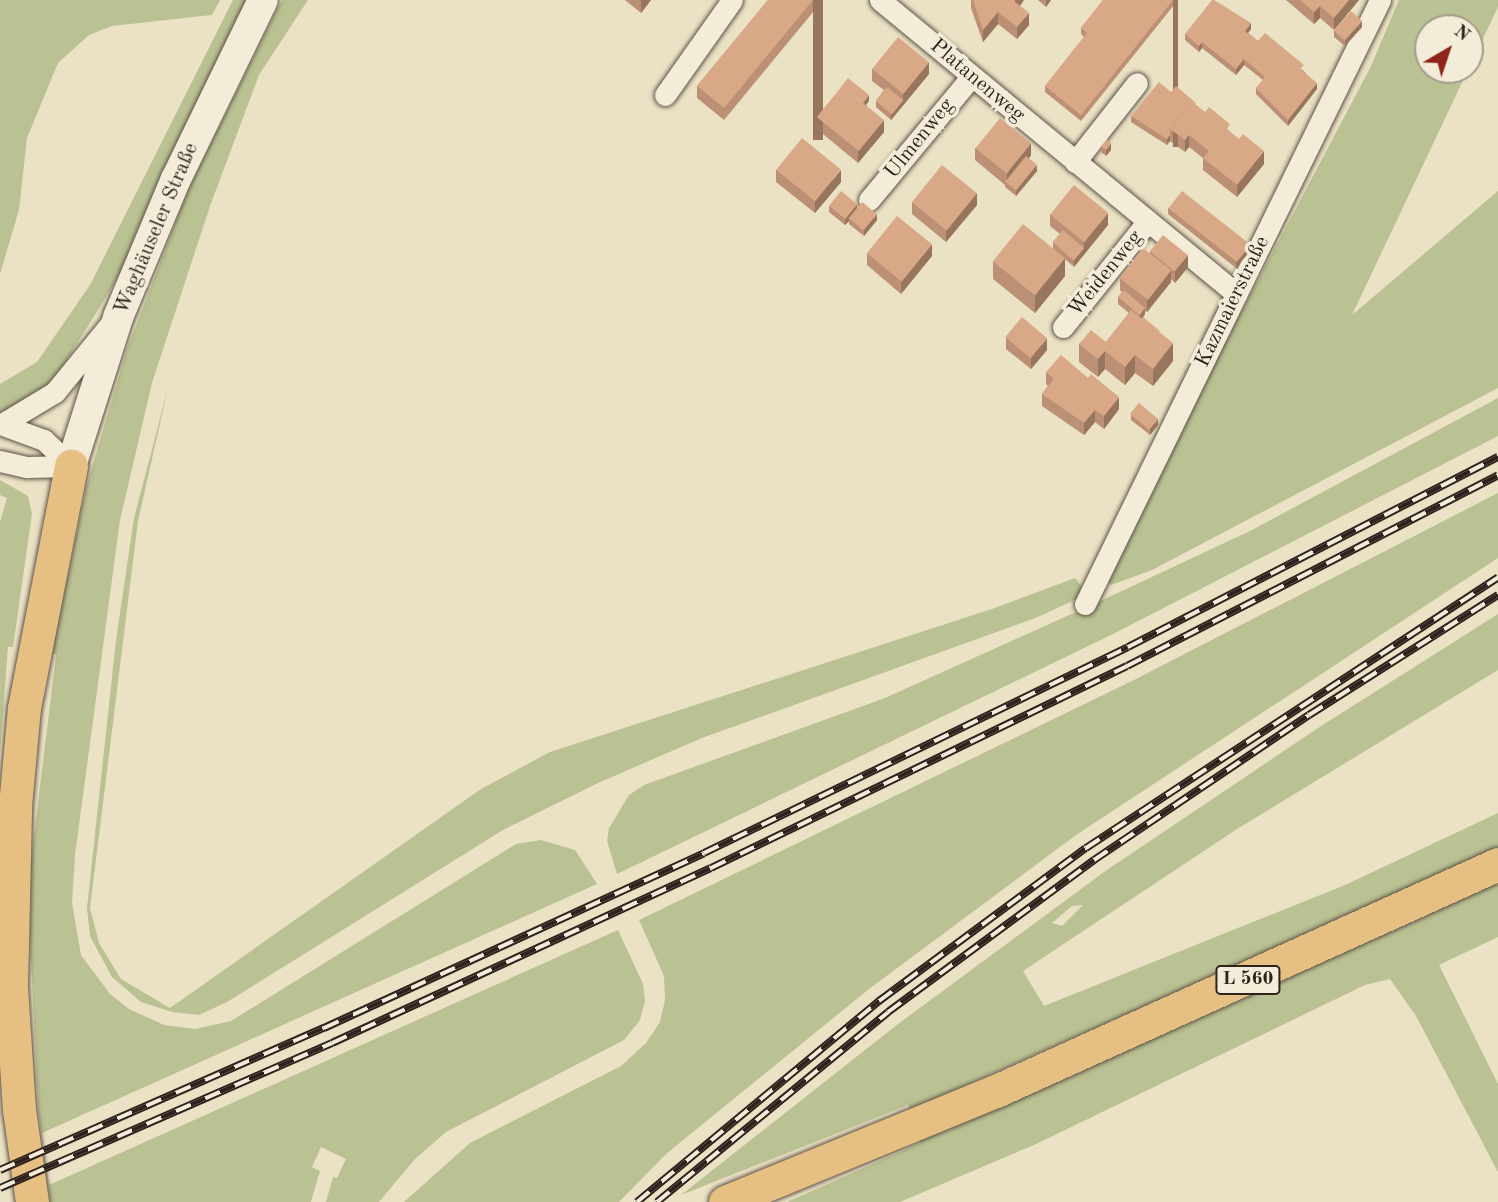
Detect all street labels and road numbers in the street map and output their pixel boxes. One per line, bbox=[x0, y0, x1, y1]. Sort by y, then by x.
street label: Platanenweg bbox=[924, 34, 1030, 128]
street label: Ulmenweg bbox=[880, 94, 960, 184]
street label: Waghäuseler Straße bbox=[109, 139, 205, 319]
street label: Weidenweg bbox=[1063, 226, 1149, 322]
street label: Kazmaierstraße bbox=[1190, 232, 1276, 372]
road number: L 560 bbox=[1215, 964, 1281, 996]

